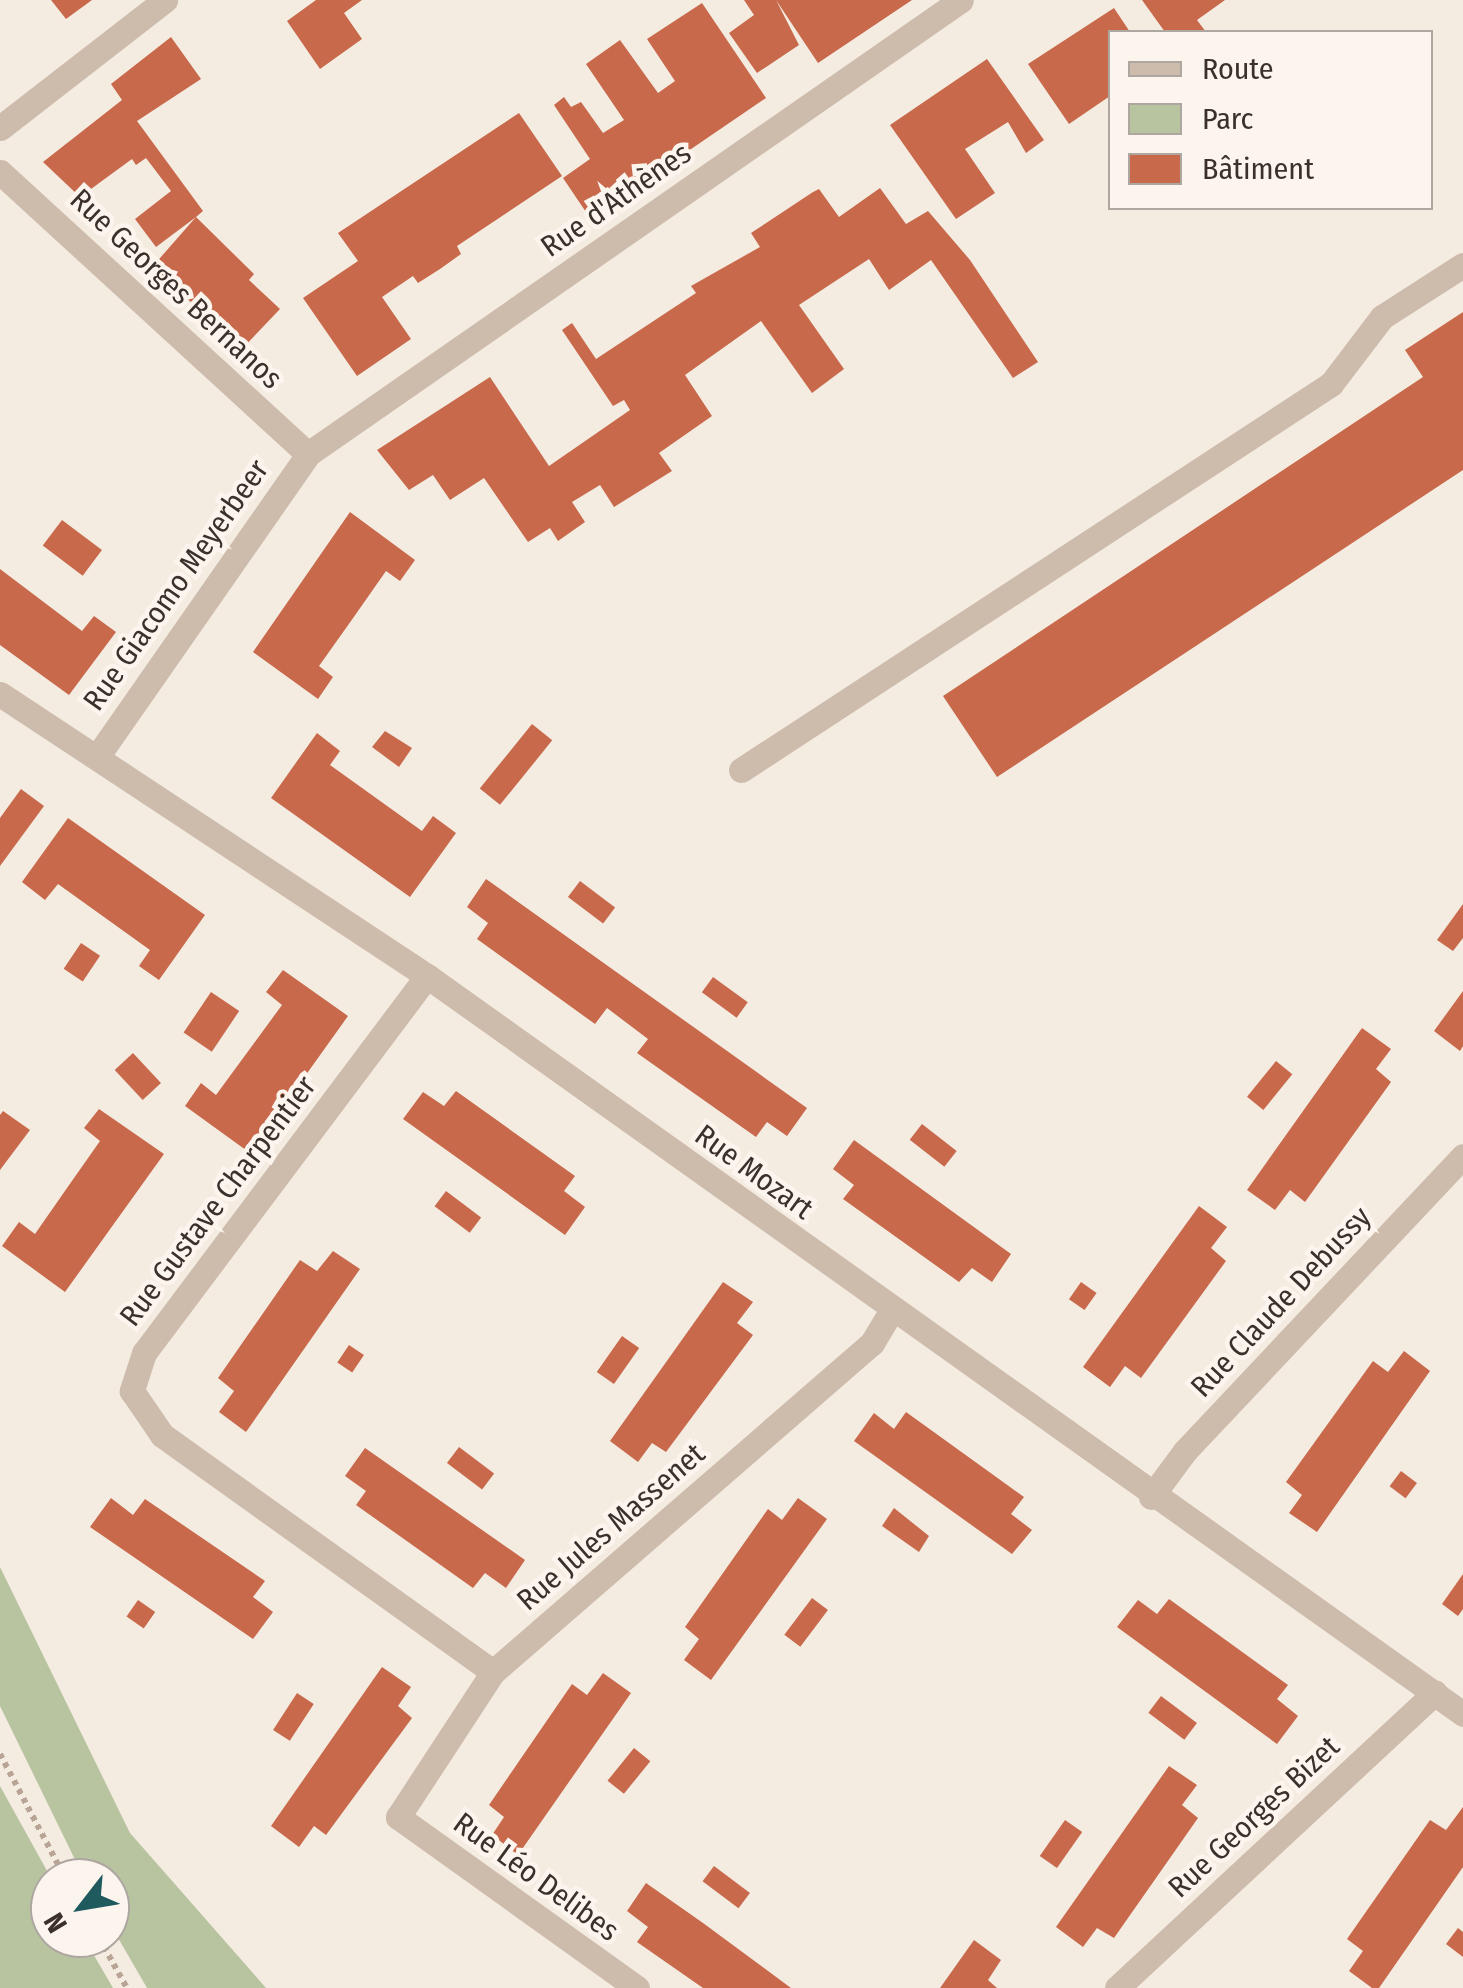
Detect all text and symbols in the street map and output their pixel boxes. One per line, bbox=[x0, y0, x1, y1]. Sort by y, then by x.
legend bbox=[1108, 30, 1433, 210]
text: Route bbox=[1202, 51, 1274, 87]
text: Parc bbox=[1202, 101, 1253, 137]
street label: Rue d'Athènes bbox=[534, 135, 698, 265]
text: Bâtiment bbox=[1202, 151, 1314, 187]
street label: Rue Georges Bernanos bbox=[63, 181, 289, 397]
street label: Rue Giacomo Meyerbeer bbox=[76, 453, 276, 717]
street label: Rue Gustave Charpentier bbox=[112, 1069, 324, 1333]
street label: Rue Mozart bbox=[688, 1117, 820, 1227]
street label: Rue Claude Debussy bbox=[1184, 1199, 1378, 1405]
street label: Rue Jules Massenet bbox=[510, 1436, 712, 1618]
street label: Rue Georges Bizet bbox=[1161, 1729, 1347, 1905]
street label: Rue Léo Delibes bbox=[446, 1805, 626, 1949]
north arrow bbox=[30, 1858, 130, 1958]
text: N bbox=[37, 1907, 74, 1938]

